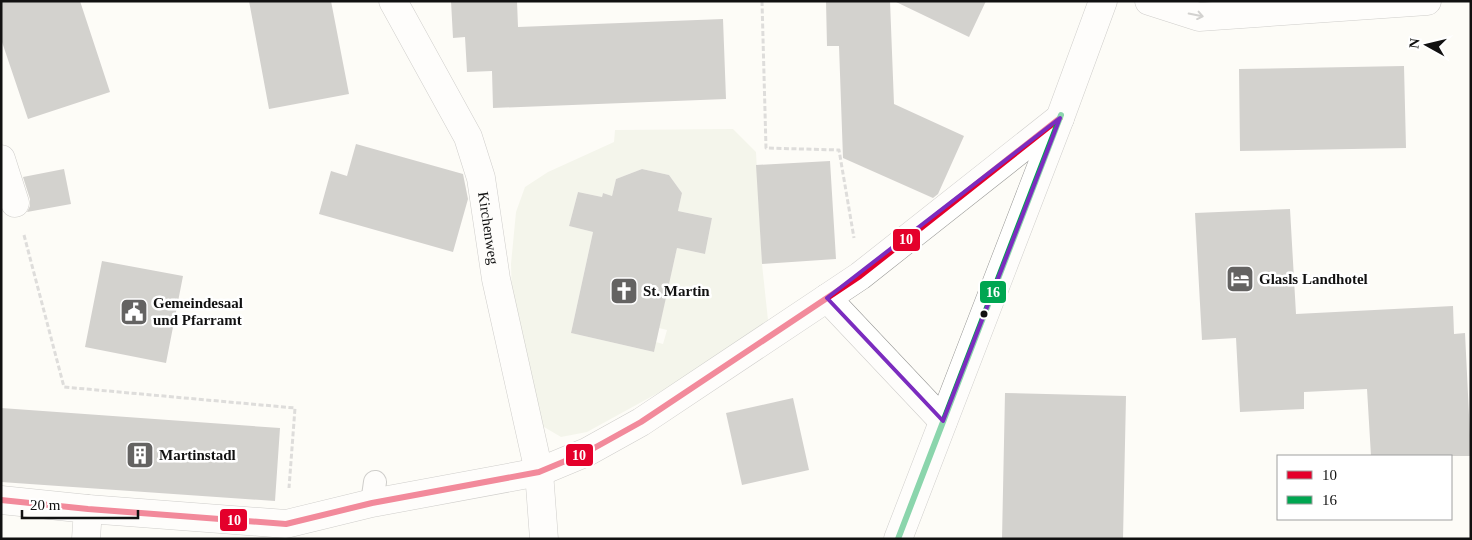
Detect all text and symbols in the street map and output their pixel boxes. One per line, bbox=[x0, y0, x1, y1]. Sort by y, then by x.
one-way arrow bbox=[1187, 10, 1203, 20]
north arrow bbox=[1402, 20, 1452, 70]
text: N bbox=[1406, 37, 1423, 49]
street label: Kirchenweg bbox=[475, 191, 502, 266]
line badge: 10 bbox=[892, 228, 921, 252]
text: 10 bbox=[899, 232, 913, 247]
hotel icon: Glasls Landhotel bbox=[1225, 264, 1255, 294]
place label: Glasls Landhotel bbox=[1259, 271, 1368, 287]
church icon: St. Martin bbox=[609, 276, 639, 306]
line badge: 16 bbox=[979, 280, 1007, 304]
place label: St. Martin bbox=[643, 283, 710, 299]
text: 16 bbox=[986, 285, 1000, 300]
place label: Gemeindesaal und Pfarramt bbox=[153, 295, 243, 328]
public building icon: Gemeindesaal und Pfarramt bbox=[119, 297, 149, 327]
unlabelled marker bbox=[979, 309, 989, 319]
building icon: Martinstadl bbox=[125, 440, 155, 470]
line badge: 10 bbox=[565, 443, 594, 467]
place label: Martinstadl bbox=[159, 447, 236, 463]
text: 10 bbox=[572, 448, 586, 463]
legend bbox=[1277, 455, 1452, 520]
text: 10 bbox=[1322, 467, 1337, 483]
scale bar bbox=[22, 488, 139, 520]
text: 16 bbox=[1322, 492, 1338, 508]
text: 20 m bbox=[30, 497, 61, 513]
line badge: 10 bbox=[219, 508, 248, 532]
text: 10 bbox=[227, 513, 241, 528]

